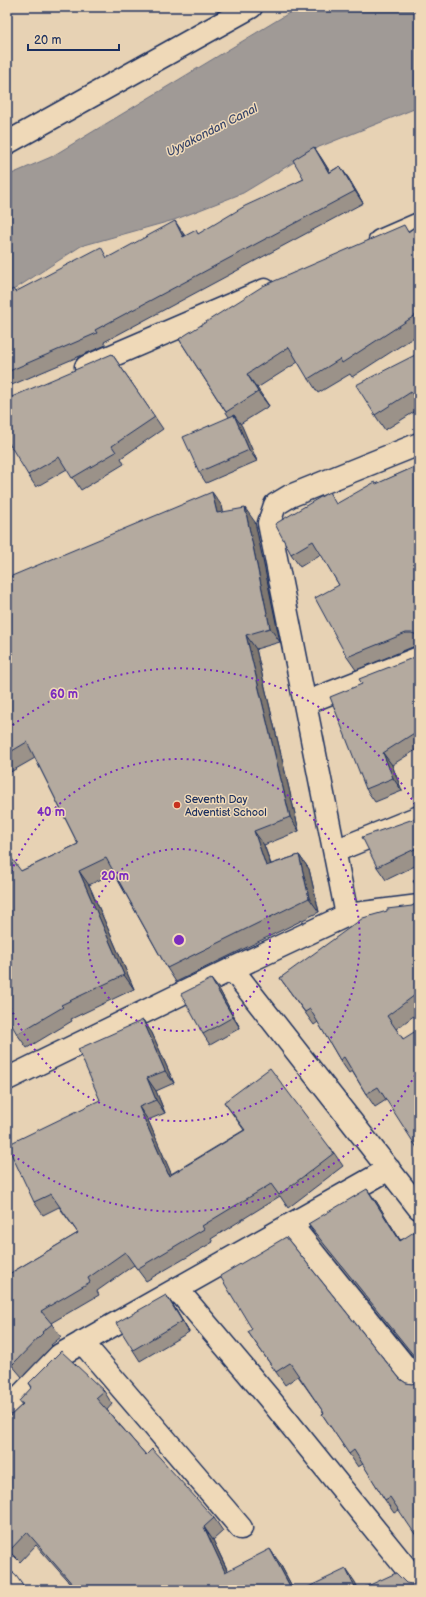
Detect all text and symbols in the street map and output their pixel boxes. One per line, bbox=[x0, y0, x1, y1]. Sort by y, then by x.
scale bar bbox=[28, 26, 119, 52]
text: 20 m bbox=[34, 33, 61, 48]
water label: Uyyakondan Canal bbox=[164, 100, 261, 160]
text: 60 m bbox=[50, 687, 78, 702]
place label: Seventh Day Adventist School bbox=[185, 793, 267, 819]
marker: Seventh Day Adventist School bbox=[172, 800, 182, 810]
text: 40 m bbox=[37, 805, 65, 820]
text: 20 m bbox=[101, 869, 129, 884]
centre of rings bbox=[172, 933, 186, 947]

